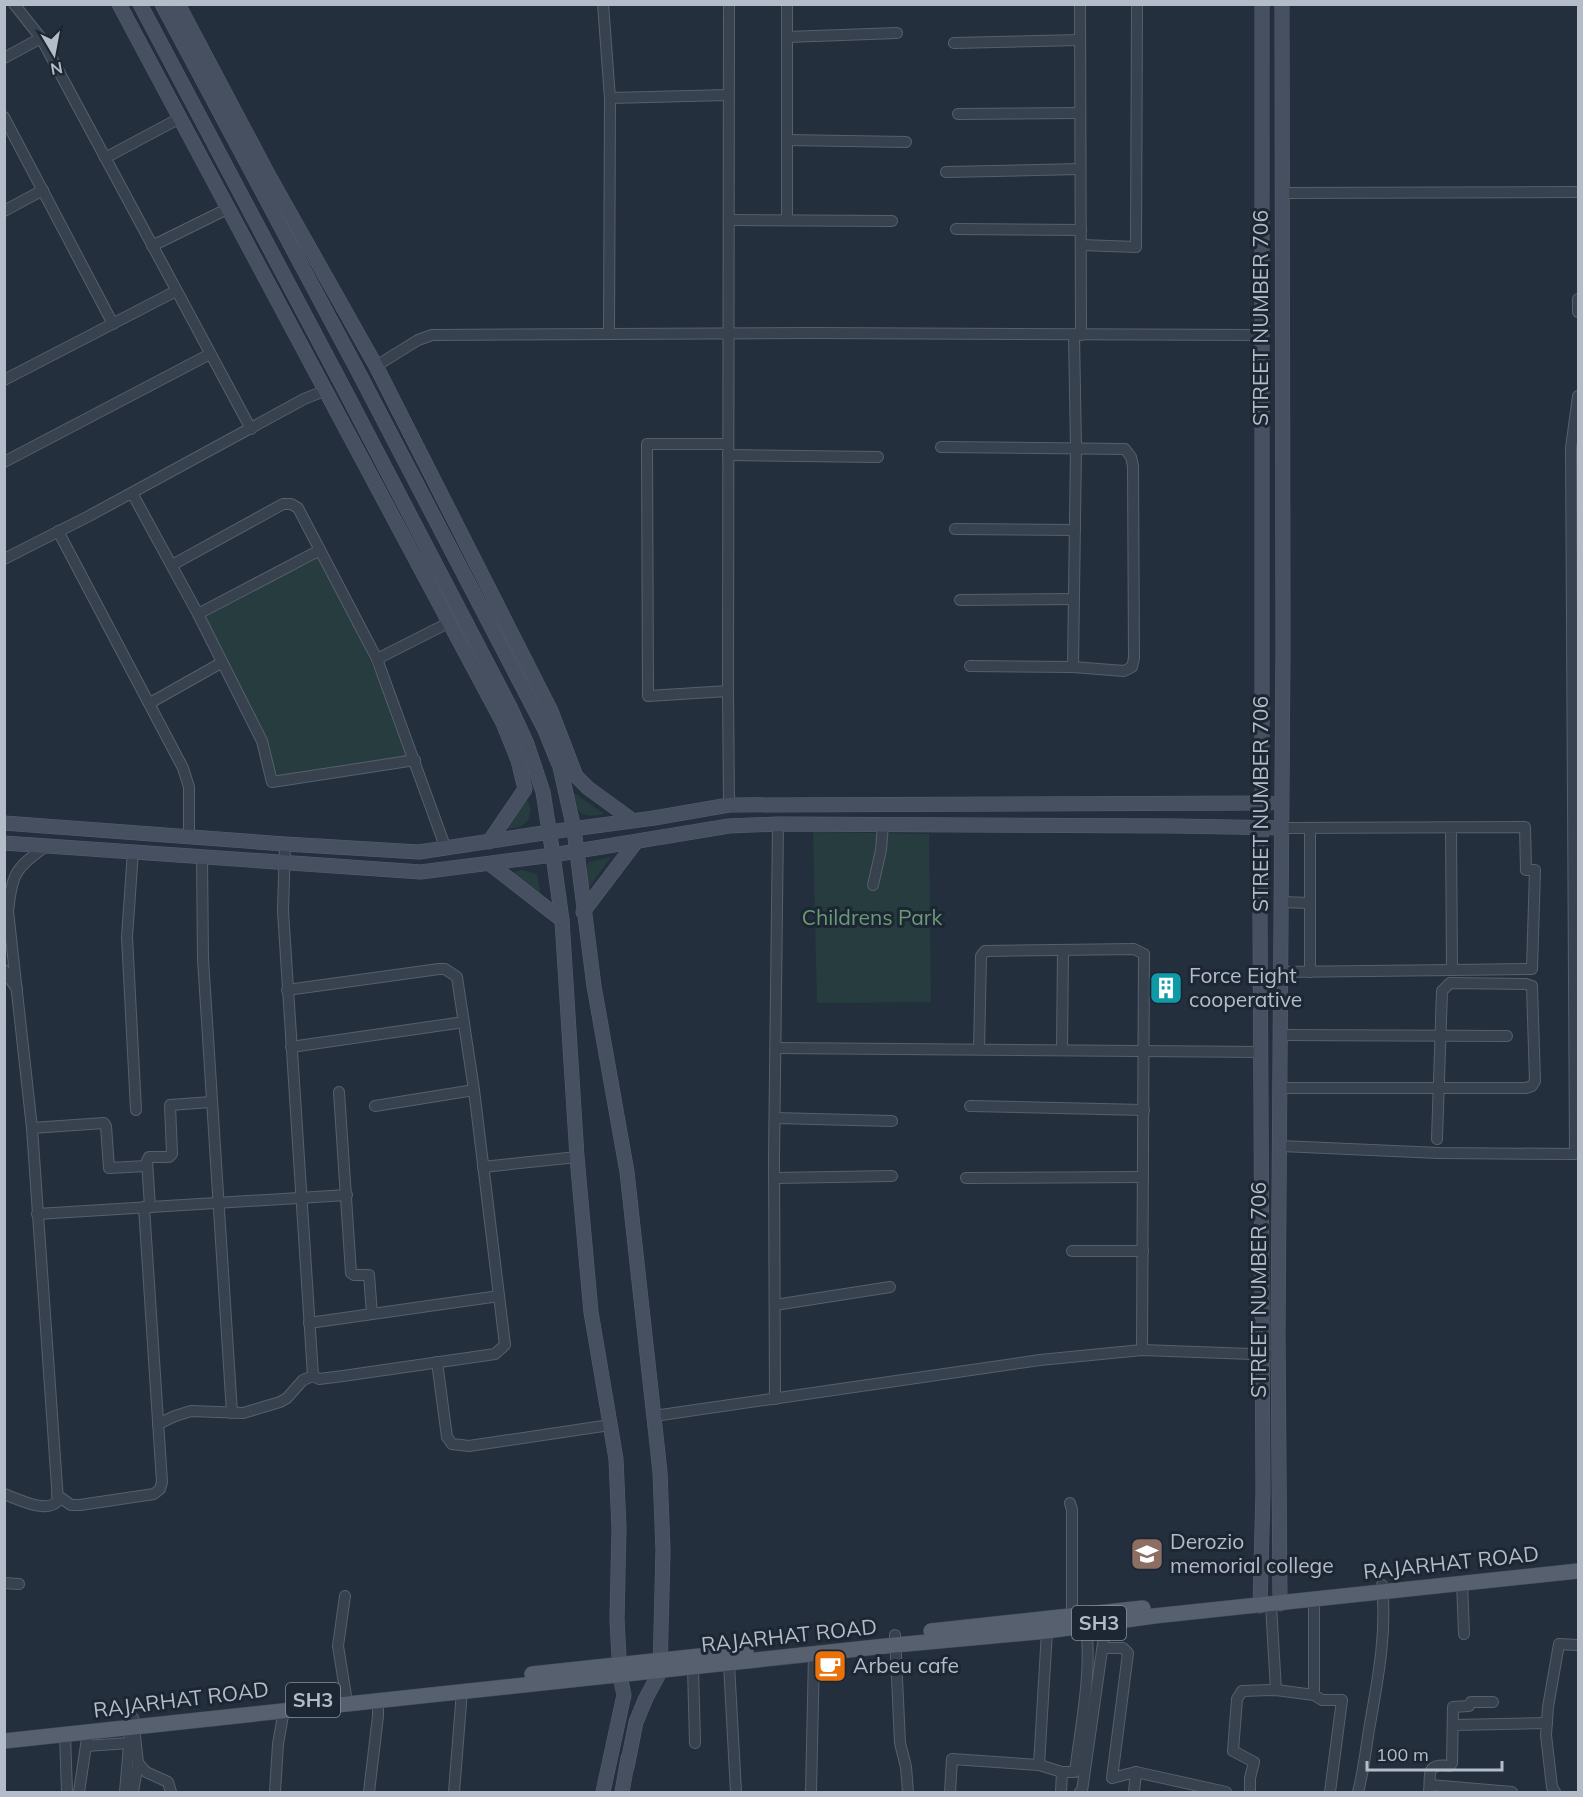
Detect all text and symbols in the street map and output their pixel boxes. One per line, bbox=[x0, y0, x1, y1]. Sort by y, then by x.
north arrow bbox=[24, 24, 84, 84]
text: N bbox=[49, 58, 64, 80]
street label: STREET NUMBER 706 bbox=[1247, 210, 1273, 426]
street label: STREET NUMBER 706 bbox=[1247, 696, 1273, 912]
park label: Childrens Park bbox=[802, 904, 942, 930]
place label: Force Eight cooperative bbox=[1189, 962, 1302, 1012]
building icon: Force Eight cooperative bbox=[1148, 970, 1184, 1006]
street label: STREET NUMBER 706 bbox=[1245, 1182, 1271, 1398]
place label: Derozio memorial college bbox=[1170, 1528, 1334, 1578]
school or university icon: Derozio memorial college bbox=[1129, 1536, 1165, 1572]
street label: RAJARHAT ROAD bbox=[1362, 1540, 1540, 1584]
road number: SH3 bbox=[1072, 1606, 1126, 1640]
street label: RAJARHAT ROAD bbox=[700, 1613, 878, 1657]
cafe icon: Arbeu cafe bbox=[812, 1648, 848, 1684]
place label: Arbeu cafe bbox=[853, 1652, 959, 1678]
street label: RAJARHAT ROAD bbox=[92, 1675, 270, 1723]
road number: SH3 bbox=[286, 1683, 340, 1717]
scale bar bbox=[1367, 1734, 1502, 1772]
text: 100 m bbox=[1376, 1743, 1429, 1766]

